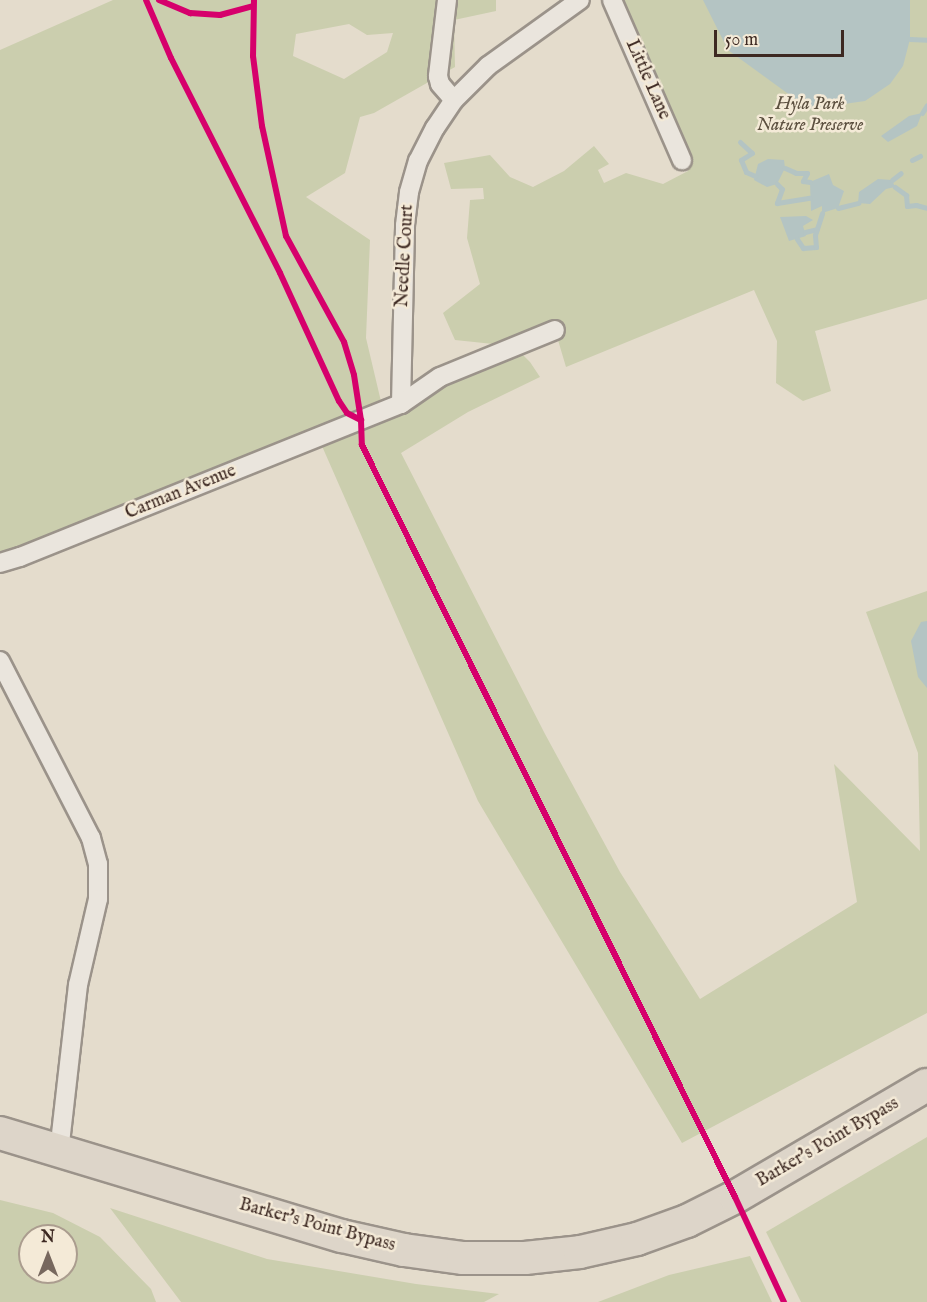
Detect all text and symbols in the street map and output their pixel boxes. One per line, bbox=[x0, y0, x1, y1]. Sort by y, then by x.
scale bar bbox=[717, 18, 848, 56]
text: 50 m bbox=[725, 29, 758, 52]
street label: Little Lane bbox=[620, 37, 674, 123]
park label: Hyla Park Nature Preserve bbox=[757, 95, 863, 138]
street label: Needle Court bbox=[393, 204, 419, 308]
street label: Carman Avenue bbox=[123, 461, 239, 525]
street label: Barker's Point Bypass bbox=[753, 1093, 903, 1193]
street label: Barker's Point Bypass bbox=[237, 1195, 397, 1257]
north arrow bbox=[18, 1224, 78, 1284]
text: N bbox=[41, 1228, 55, 1248]

